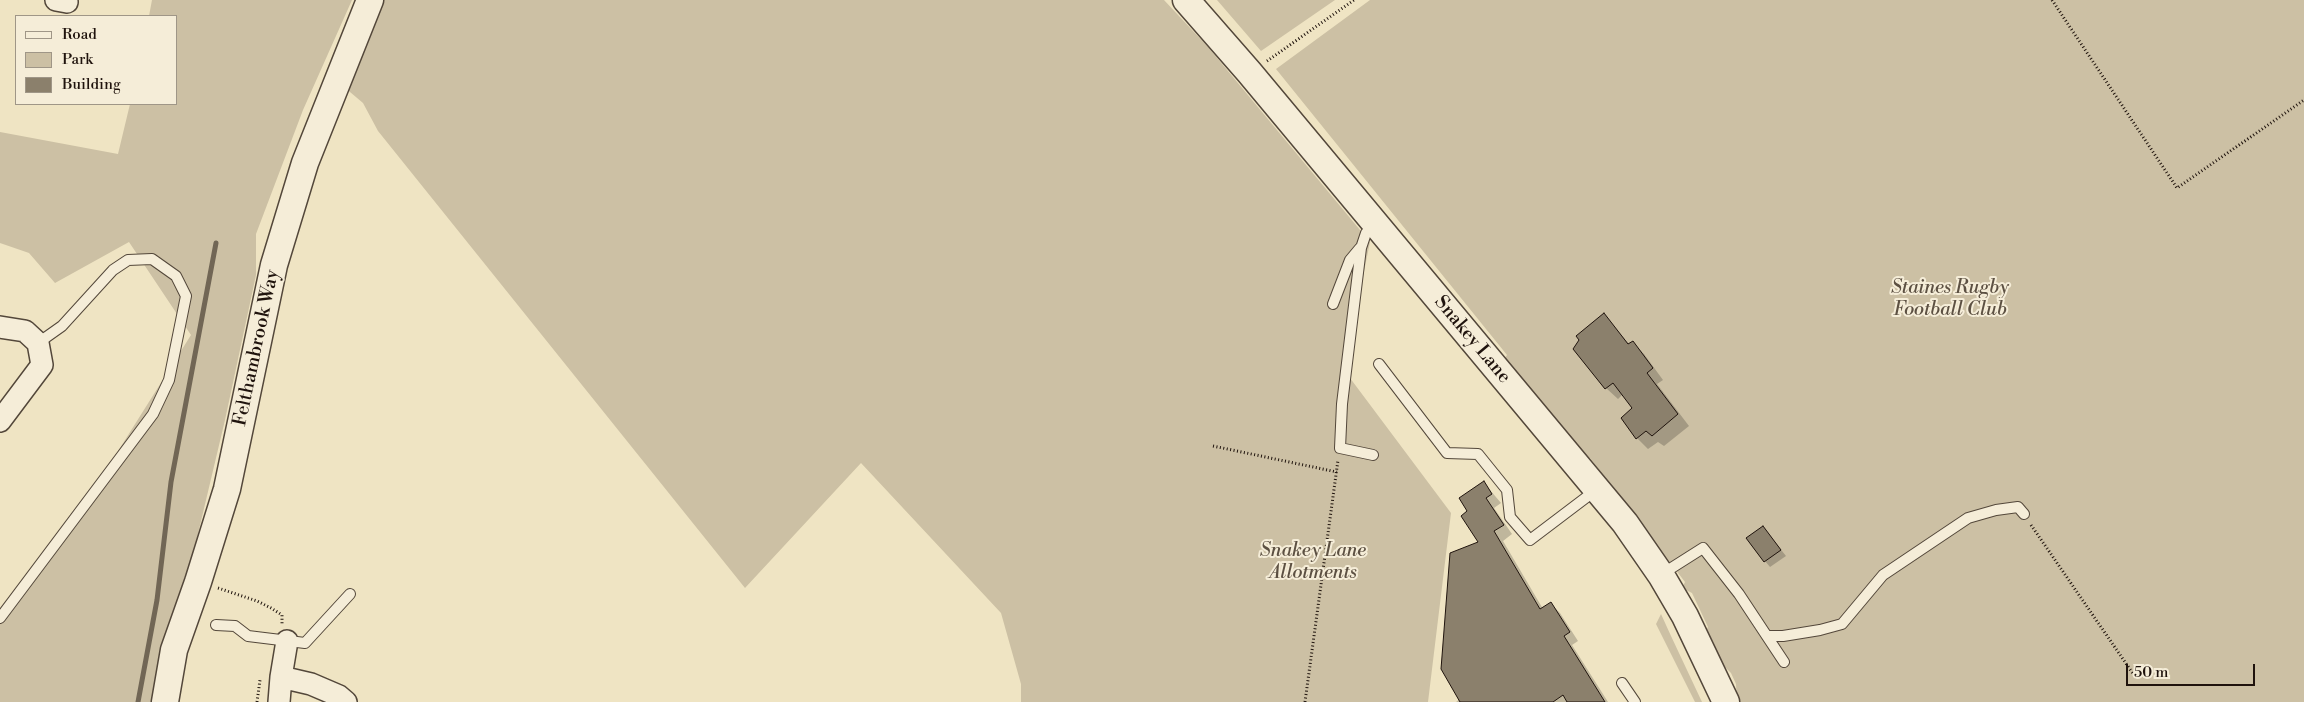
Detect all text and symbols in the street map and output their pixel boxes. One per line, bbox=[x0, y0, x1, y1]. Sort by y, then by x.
legend bbox=[15, 15, 178, 105]
text: Road bbox=[62, 25, 97, 44]
text: Park bbox=[62, 50, 93, 69]
text: Building bbox=[62, 75, 121, 94]
street label: Felthambrook Way bbox=[229, 268, 285, 428]
park label: Staines Rugby Football Club bbox=[1891, 277, 2009, 321]
street label: Snakey Lane bbox=[1429, 292, 1515, 388]
park label: Snakey Lane Allotments bbox=[1260, 540, 1366, 584]
scale bar bbox=[2129, 654, 2258, 686]
text: 50 m bbox=[2134, 663, 2168, 682]

